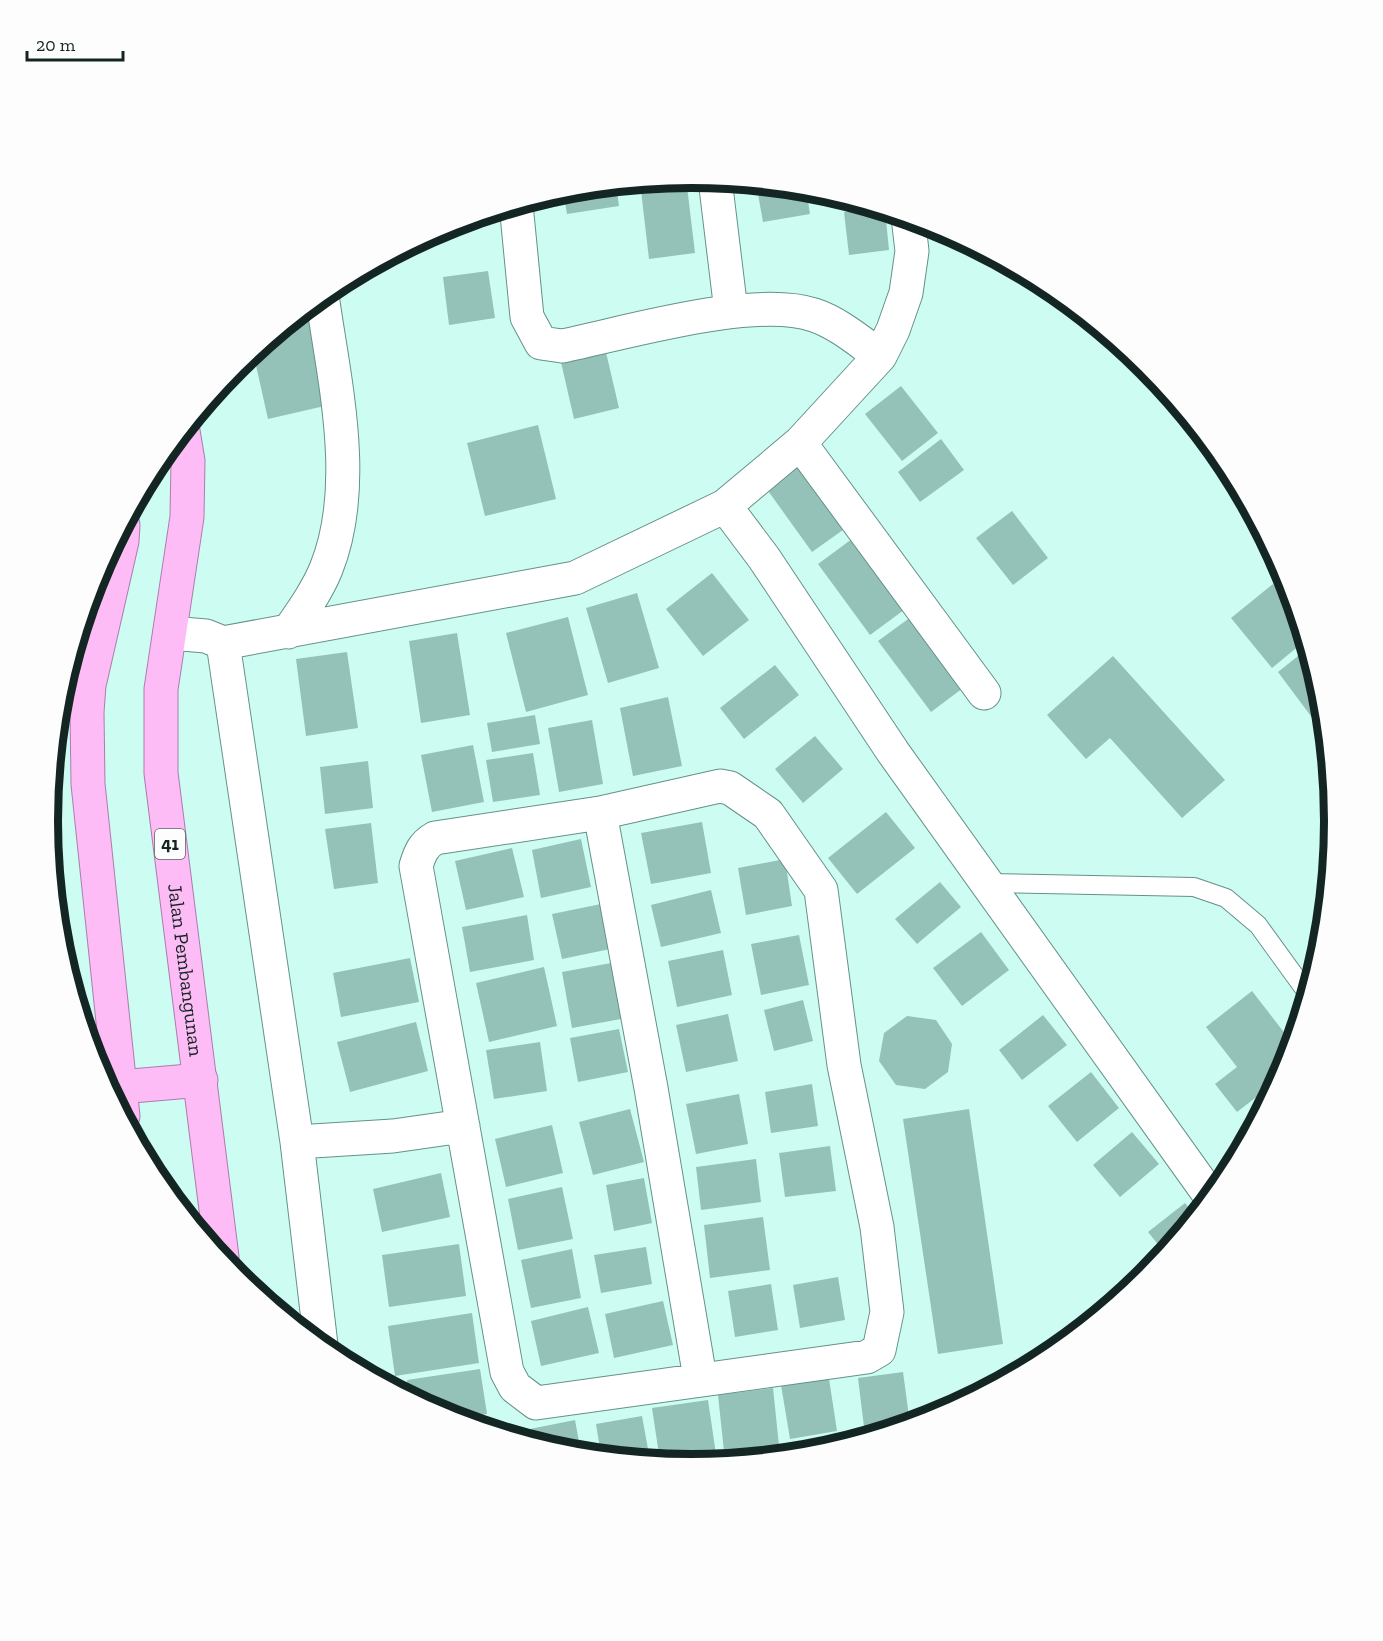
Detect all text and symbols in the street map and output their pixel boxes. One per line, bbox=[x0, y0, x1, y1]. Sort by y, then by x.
scale bar bbox=[27, 24, 123, 62]
text: 20 m bbox=[36, 34, 76, 56]
road number: 41 bbox=[155, 829, 185, 859]
street label: Jalan Pembangunan bbox=[163, 882, 209, 1058]

